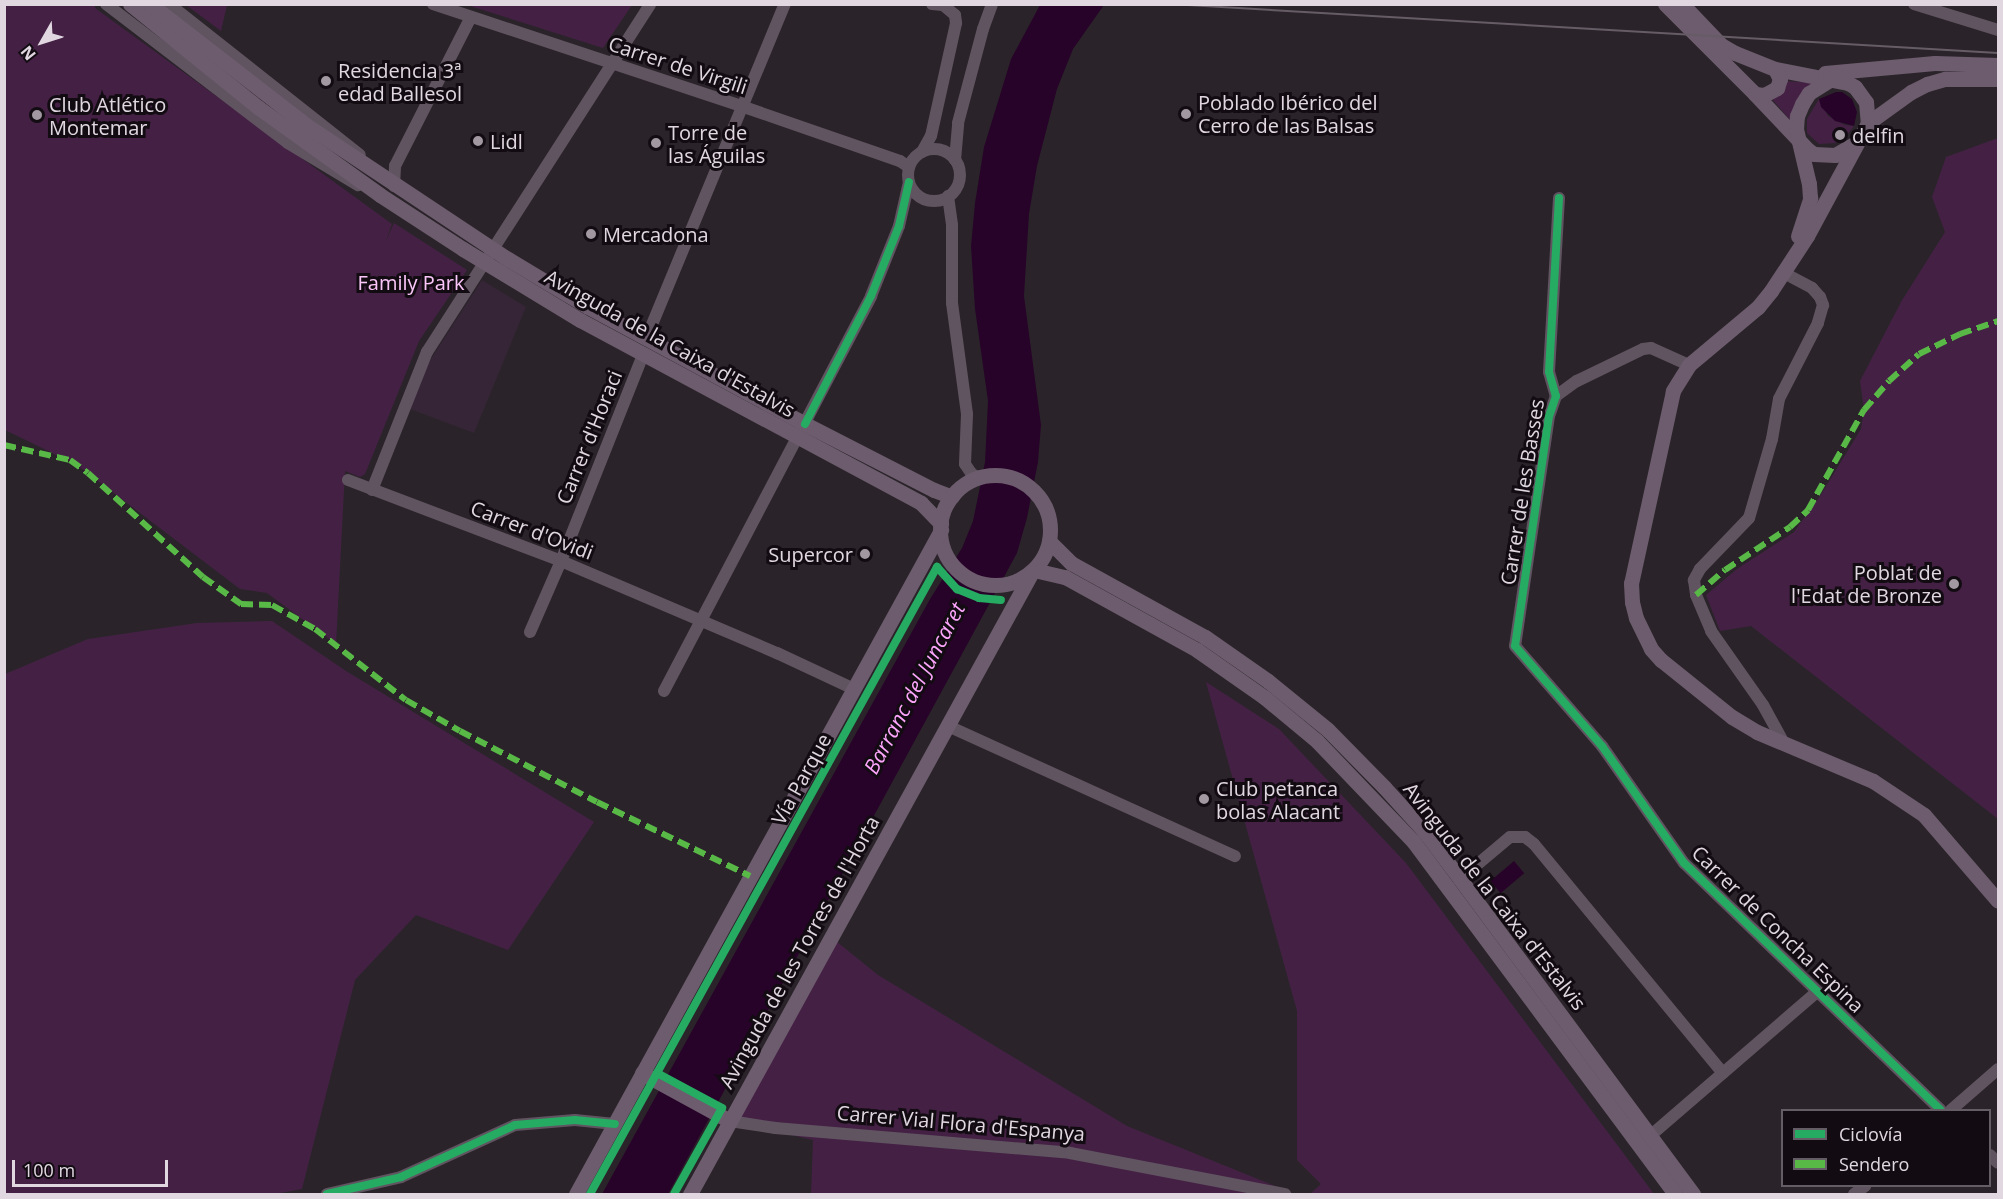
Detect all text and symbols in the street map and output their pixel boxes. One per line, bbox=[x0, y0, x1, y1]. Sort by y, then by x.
north arrow bbox=[12, 12, 72, 72]
street label: Carrer de Virgili bbox=[606, 31, 750, 99]
text: N bbox=[15, 41, 41, 65]
place label: Residencia 3ª edad Ballesol bbox=[338, 58, 462, 105]
marker: Residencia 3ª edad Ballesol bbox=[319, 74, 333, 88]
place label: Poblado Ibérico del Cerro de las Balsas bbox=[1198, 90, 1378, 137]
place label: Club Atlético Montemar bbox=[49, 92, 166, 139]
marker: Poblado Ibérico del Cerro de las Balsas bbox=[1179, 107, 1193, 121]
marker: Club Atlético Montemar bbox=[30, 108, 44, 122]
place label: Torre de las Águilas bbox=[668, 120, 765, 167]
place label: delfin bbox=[1852, 123, 1905, 147]
marker: delfin bbox=[1833, 128, 1847, 142]
place label: Lidl bbox=[490, 129, 523, 153]
marker: Lidl bbox=[471, 134, 485, 148]
marker: Torre de las Águilas bbox=[649, 136, 663, 150]
place label: Mercadona bbox=[603, 222, 709, 246]
marker: Mercadona bbox=[584, 227, 598, 241]
street label: Avinguda de la Caixa d'Estalvis bbox=[541, 264, 799, 422]
park label: Family Park bbox=[357, 270, 465, 294]
street label: Carrer d'Horaci bbox=[551, 367, 627, 507]
street label: Carrer de les Basses bbox=[1495, 397, 1549, 587]
street label: Carrer d'Ovidi bbox=[467, 496, 597, 564]
place label: Supercor bbox=[768, 542, 853, 566]
marker: Supercor bbox=[858, 547, 872, 561]
place label: Poblat de l'Edat de Bronze bbox=[1791, 560, 1942, 607]
marker: Poblat de l'Edat de Bronze bbox=[1947, 577, 1961, 591]
water label: Barranc del Juncaret bbox=[858, 598, 970, 778]
street label: Vía Parque bbox=[766, 729, 836, 829]
place label: Club petanca bolas Alacant bbox=[1216, 776, 1340, 823]
street label: Avinguda de la Caixa d'Estalvis bbox=[1399, 777, 1591, 1015]
marker: Club petanca bolas Alacant bbox=[1197, 792, 1211, 806]
street label: Avinguda de les Torres de l'Horta bbox=[714, 812, 884, 1092]
street label: Carrer de Concha Espina bbox=[1687, 841, 1869, 1017]
street label: Carrer Vial Flora d'Espanya bbox=[836, 1100, 1086, 1146]
legend bbox=[1781, 1109, 1991, 1187]
text: Ciclovía bbox=[1839, 1122, 1902, 1146]
scale bar bbox=[15, 1148, 171, 1186]
text: Sendero bbox=[1839, 1152, 1909, 1176]
text: 100 m bbox=[23, 1158, 75, 1182]

